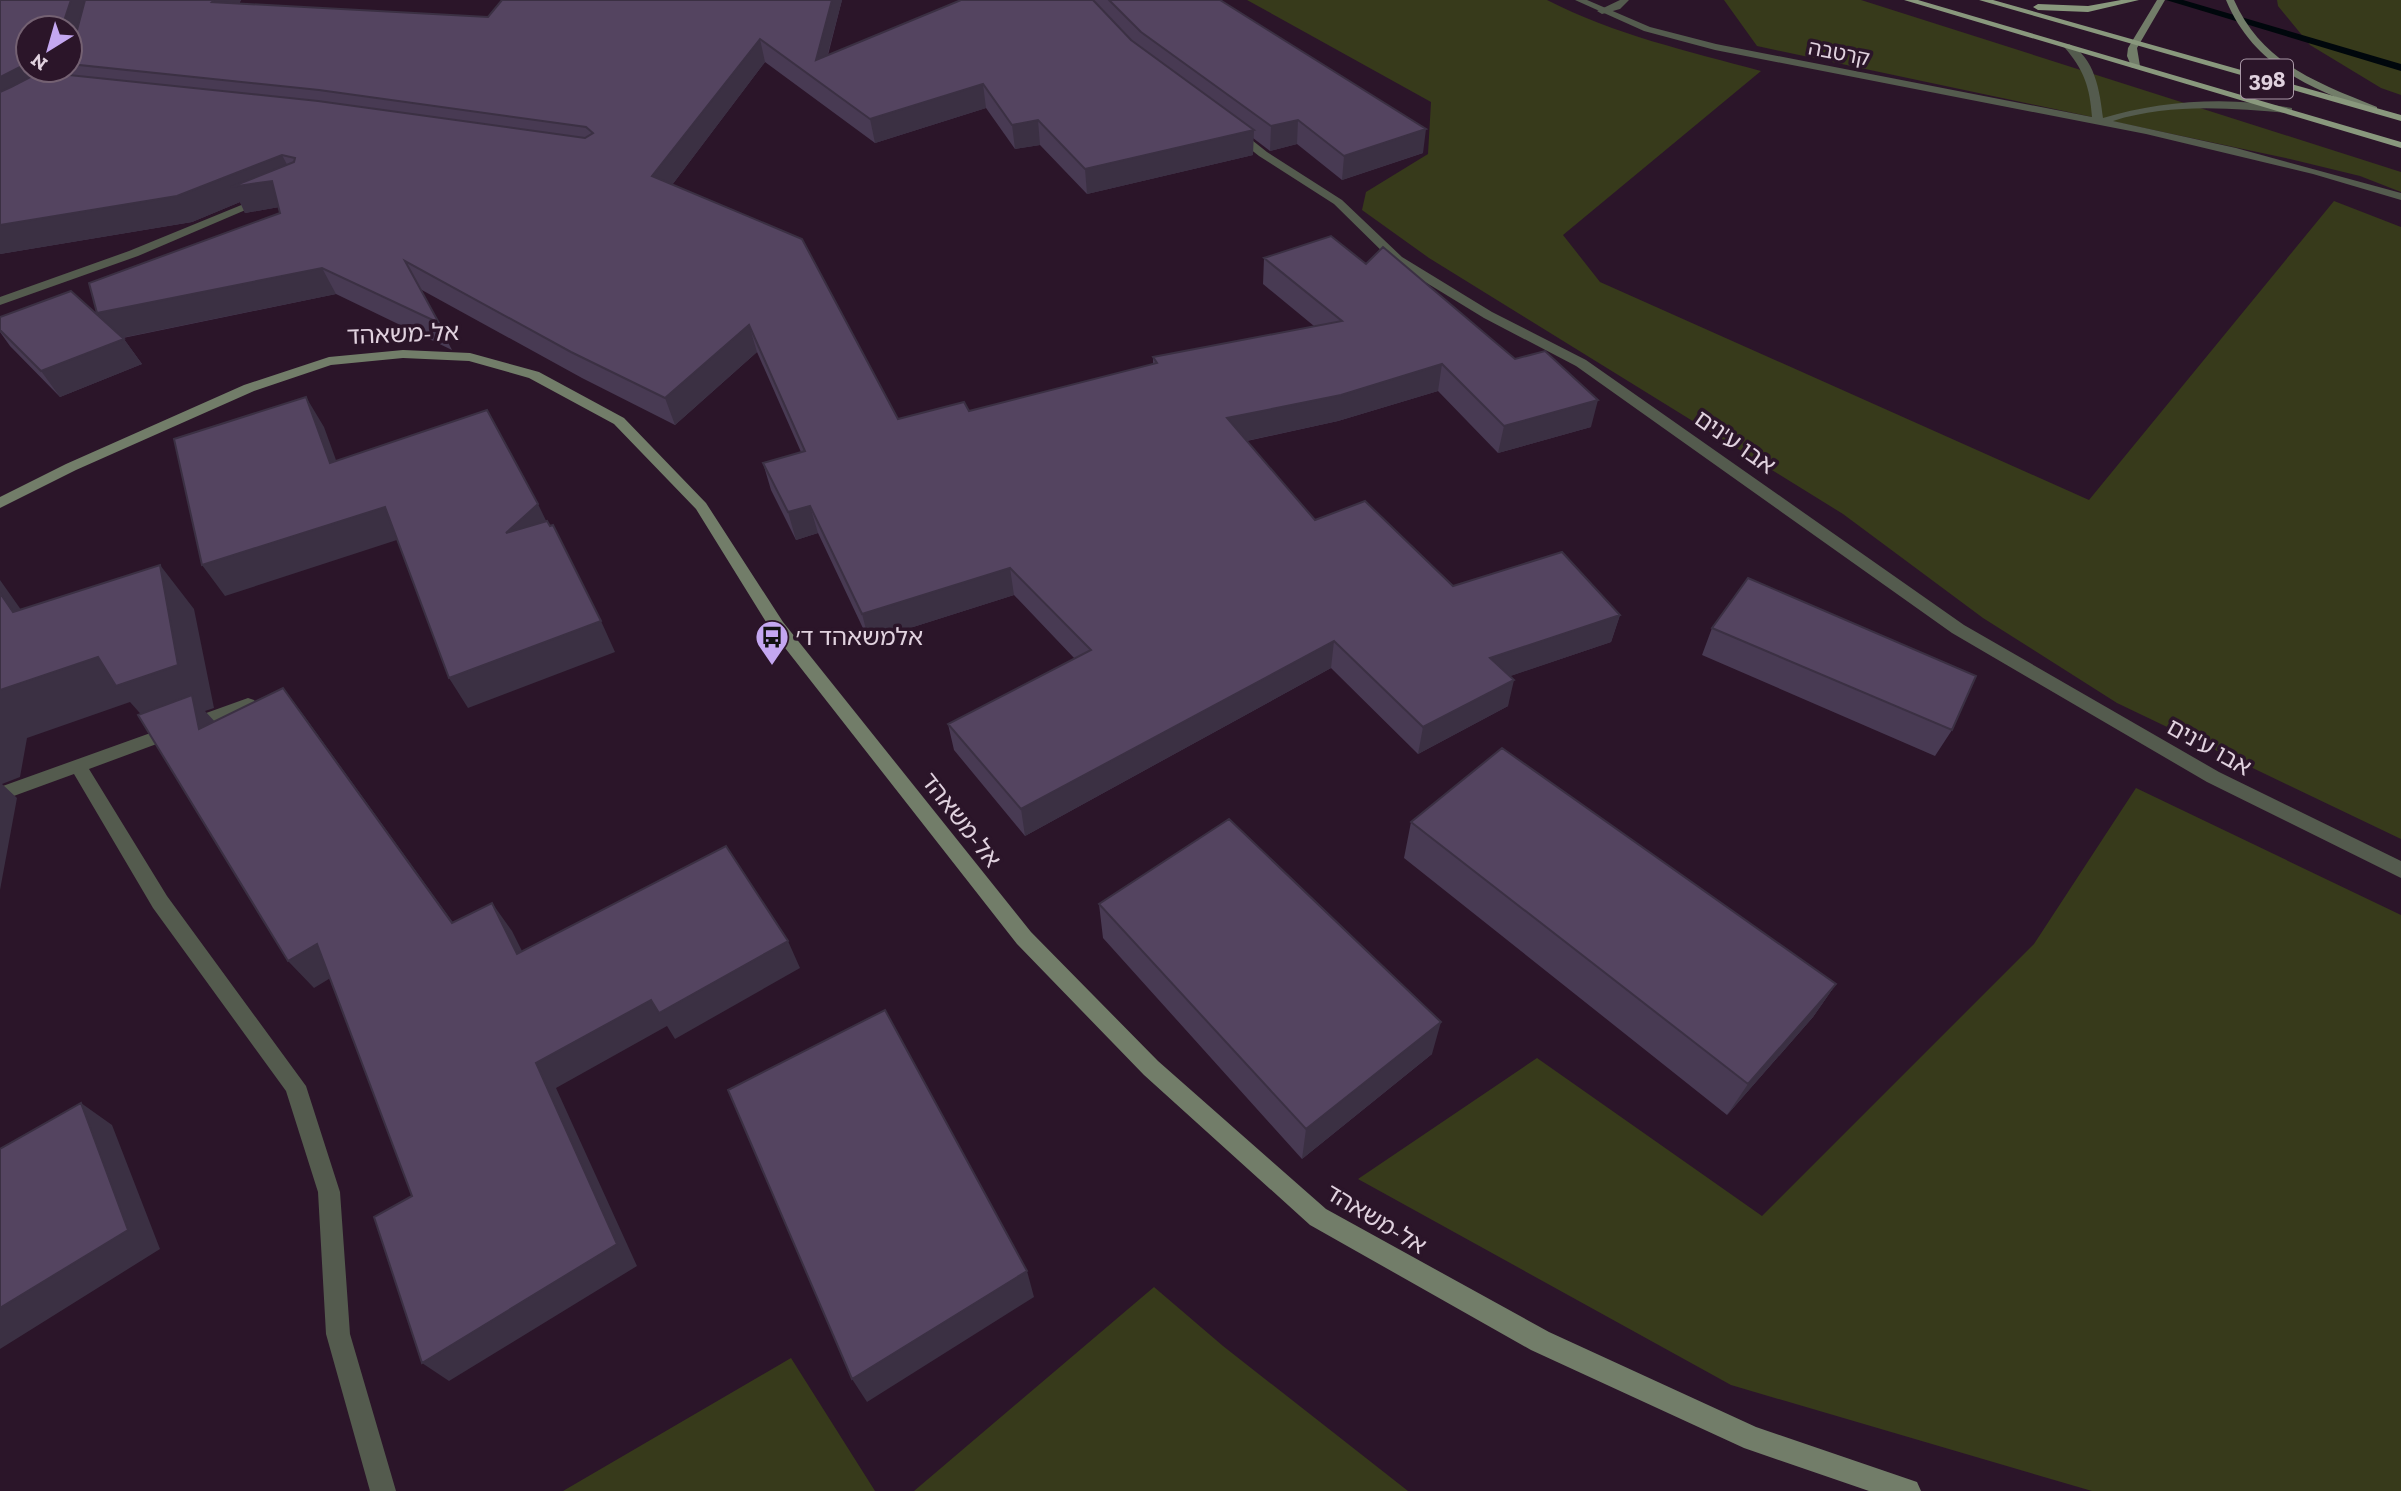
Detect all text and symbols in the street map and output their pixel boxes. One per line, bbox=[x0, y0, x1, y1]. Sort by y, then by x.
north arrow bbox=[14, 14, 84, 84]
street label: קרטבה bbox=[1806, 34, 1872, 71]
text: N bbox=[26, 49, 52, 76]
road number: 398 bbox=[2241, 60, 2293, 99]
street label: אל-משאהד bbox=[346, 317, 460, 350]
street label: אבו ע'נים bbox=[1689, 403, 1781, 480]
bus stop icon: אלמשאהד ד׳ bbox=[753, 618, 791, 667]
place label: אלמשאהד ד׳ bbox=[796, 622, 923, 651]
street label: אבו ע'נים bbox=[2162, 712, 2256, 782]
street label: אל-משאהד bbox=[915, 766, 1007, 873]
street label: אל-משאהד bbox=[1321, 1177, 1432, 1260]

